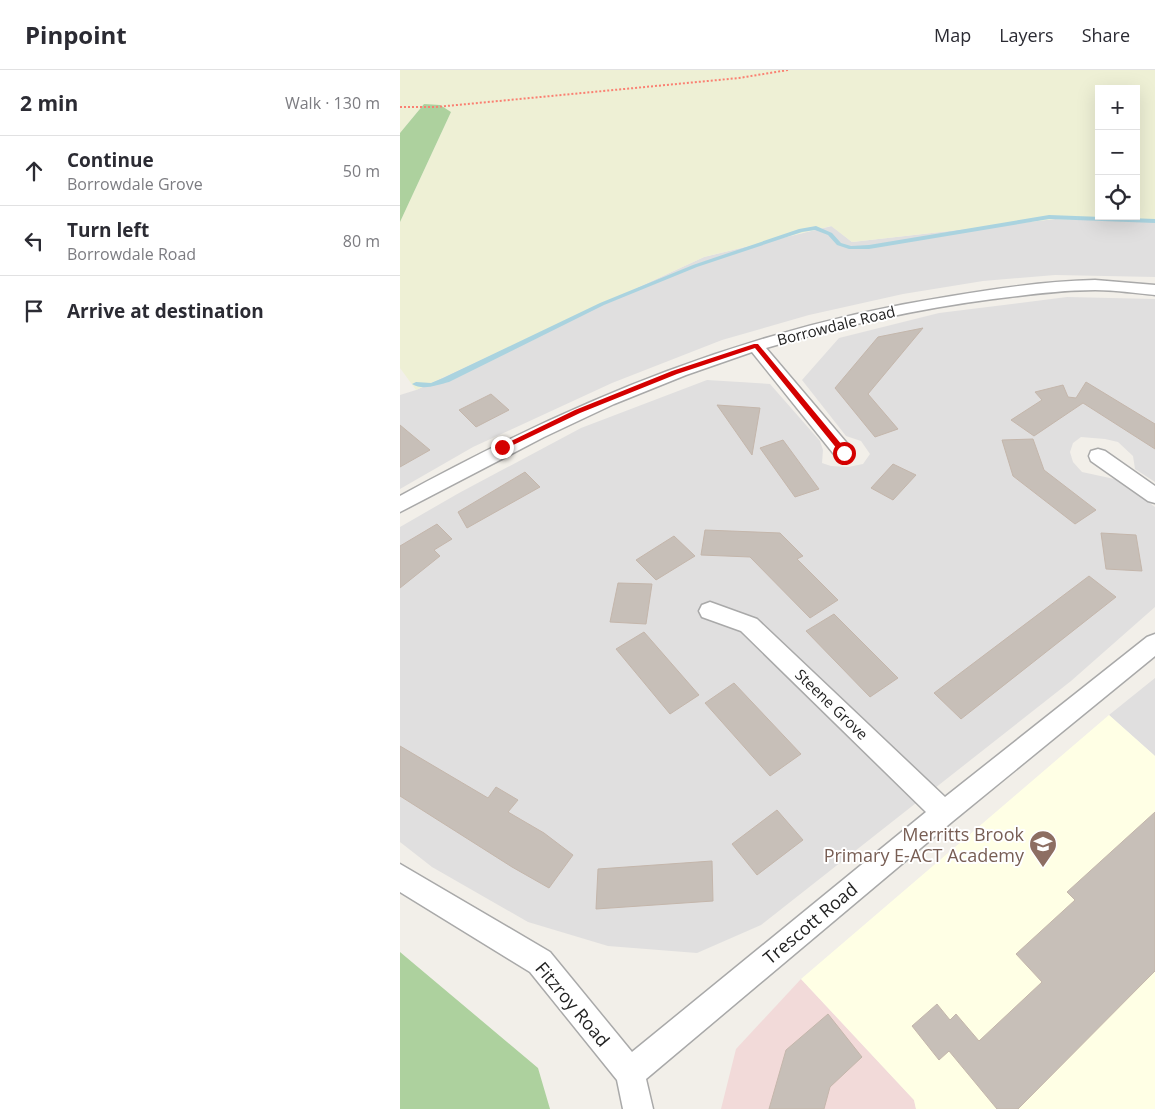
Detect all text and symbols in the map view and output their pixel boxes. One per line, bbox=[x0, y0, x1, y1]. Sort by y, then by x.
text: Pinpoint bbox=[25, 18, 127, 51]
text: Map bbox=[934, 23, 971, 47]
text: Layers bbox=[999, 23, 1054, 47]
text: Share bbox=[1082, 23, 1130, 47]
map controls bbox=[1095, 85, 1140, 220]
button: + bbox=[1095, 85, 1140, 130]
text: 2 min bbox=[20, 89, 78, 117]
text: Walk · 130 m bbox=[285, 92, 380, 114]
button: − bbox=[1095, 130, 1140, 175]
text: Continue bbox=[67, 147, 154, 173]
icon: ahead bbox=[20, 157, 48, 185]
text: 50 m bbox=[343, 160, 380, 182]
text: Borrowdale Grove bbox=[67, 173, 203, 195]
button: locate bbox=[1095, 175, 1140, 220]
text: Turn left bbox=[67, 217, 149, 243]
icon: left bbox=[20, 227, 48, 255]
text: 80 m bbox=[343, 230, 380, 252]
text: Borrowdale Road bbox=[67, 243, 196, 265]
icon: arrive bbox=[20, 297, 48, 325]
text: Arrive at destination bbox=[67, 298, 264, 324]
street label: Borrowdale Road bbox=[775, 301, 897, 349]
route end bbox=[491, 436, 514, 459]
route start bbox=[833, 442, 856, 465]
street label: Steene Grove bbox=[791, 664, 873, 744]
place label: Merritts Brook Primary E-ACT Academy bbox=[824, 822, 1025, 867]
school or university icon: Merritts Brook Primary E-ACT Academy bbox=[1028, 829, 1058, 868]
street label: Trescott Road bbox=[758, 877, 862, 969]
street label: Fitzroy Road bbox=[531, 957, 615, 1051]

